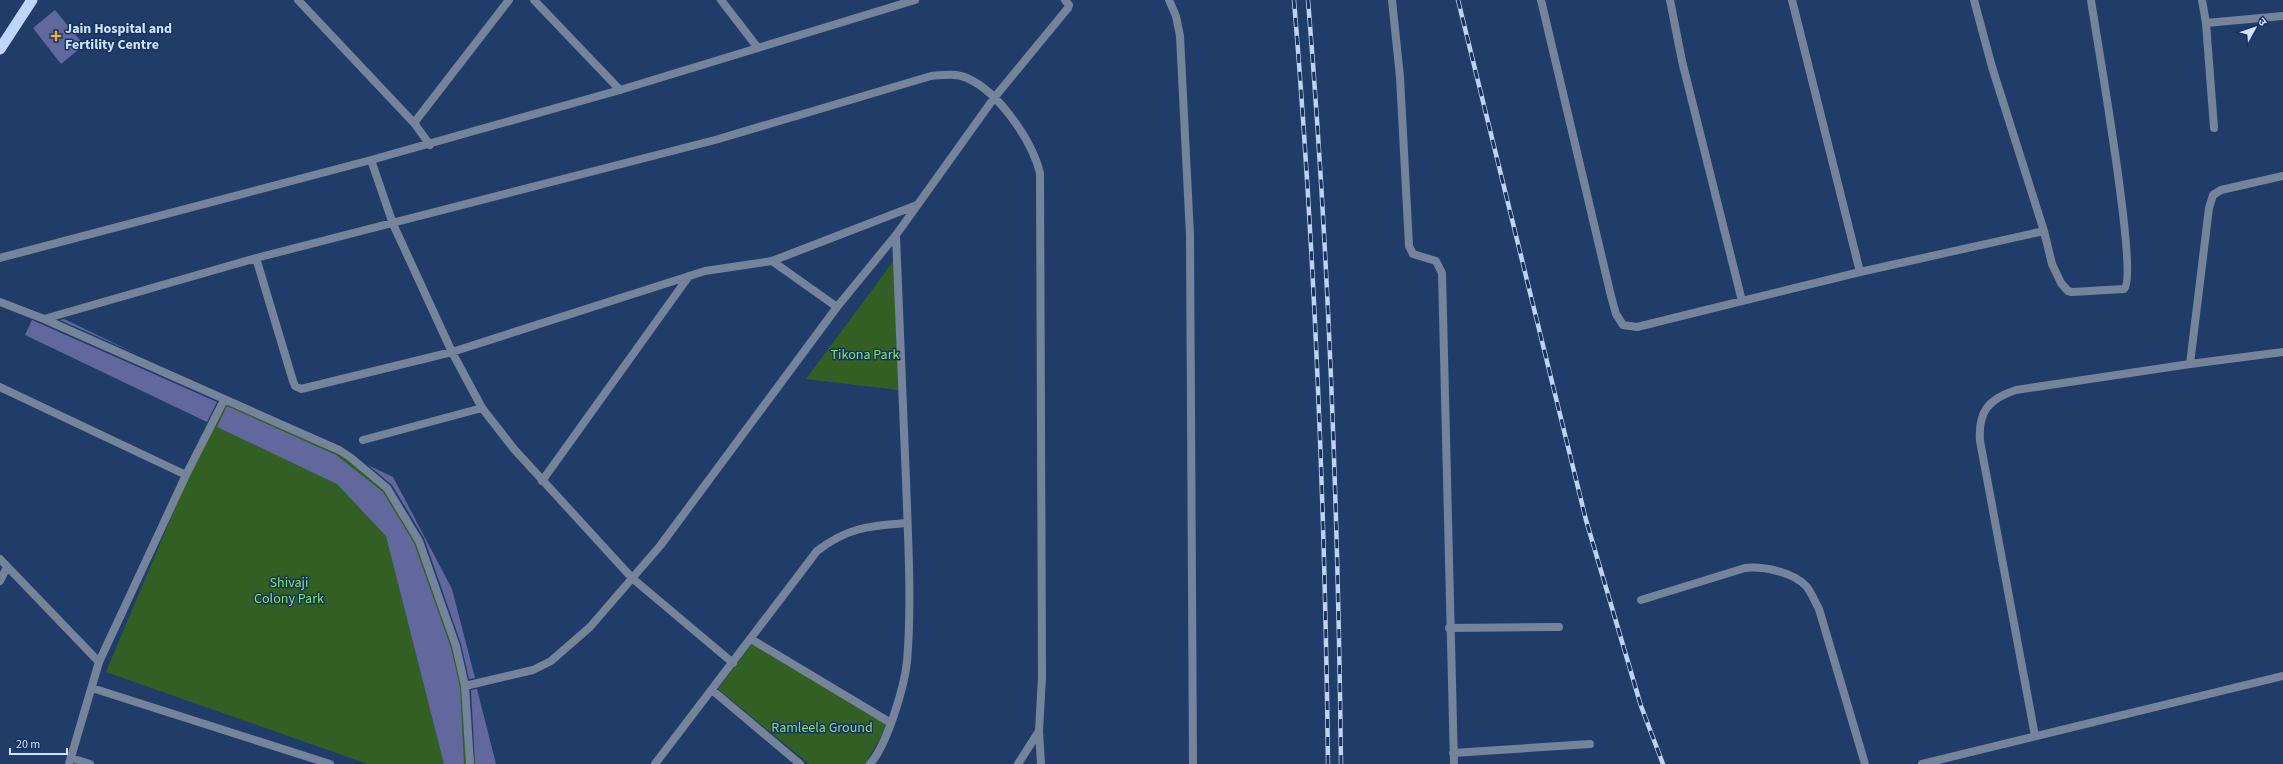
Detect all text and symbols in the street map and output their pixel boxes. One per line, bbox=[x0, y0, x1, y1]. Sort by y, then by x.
north arrow bbox=[2235, 8, 2275, 48]
text: उ bbox=[2254, 15, 2270, 30]
place label: Jain Hospital and Fertility Centre bbox=[65, 19, 172, 55]
marker: Jain Hospital and Fertility Centre bbox=[50, 30, 62, 42]
park label: Tikona Park bbox=[831, 345, 900, 365]
park label: Shivaji Colony Park bbox=[254, 573, 324, 609]
park label: Ramleela Ground bbox=[771, 718, 873, 738]
scale bar bbox=[10, 730, 67, 756]
text: 20 m bbox=[16, 736, 40, 753]

